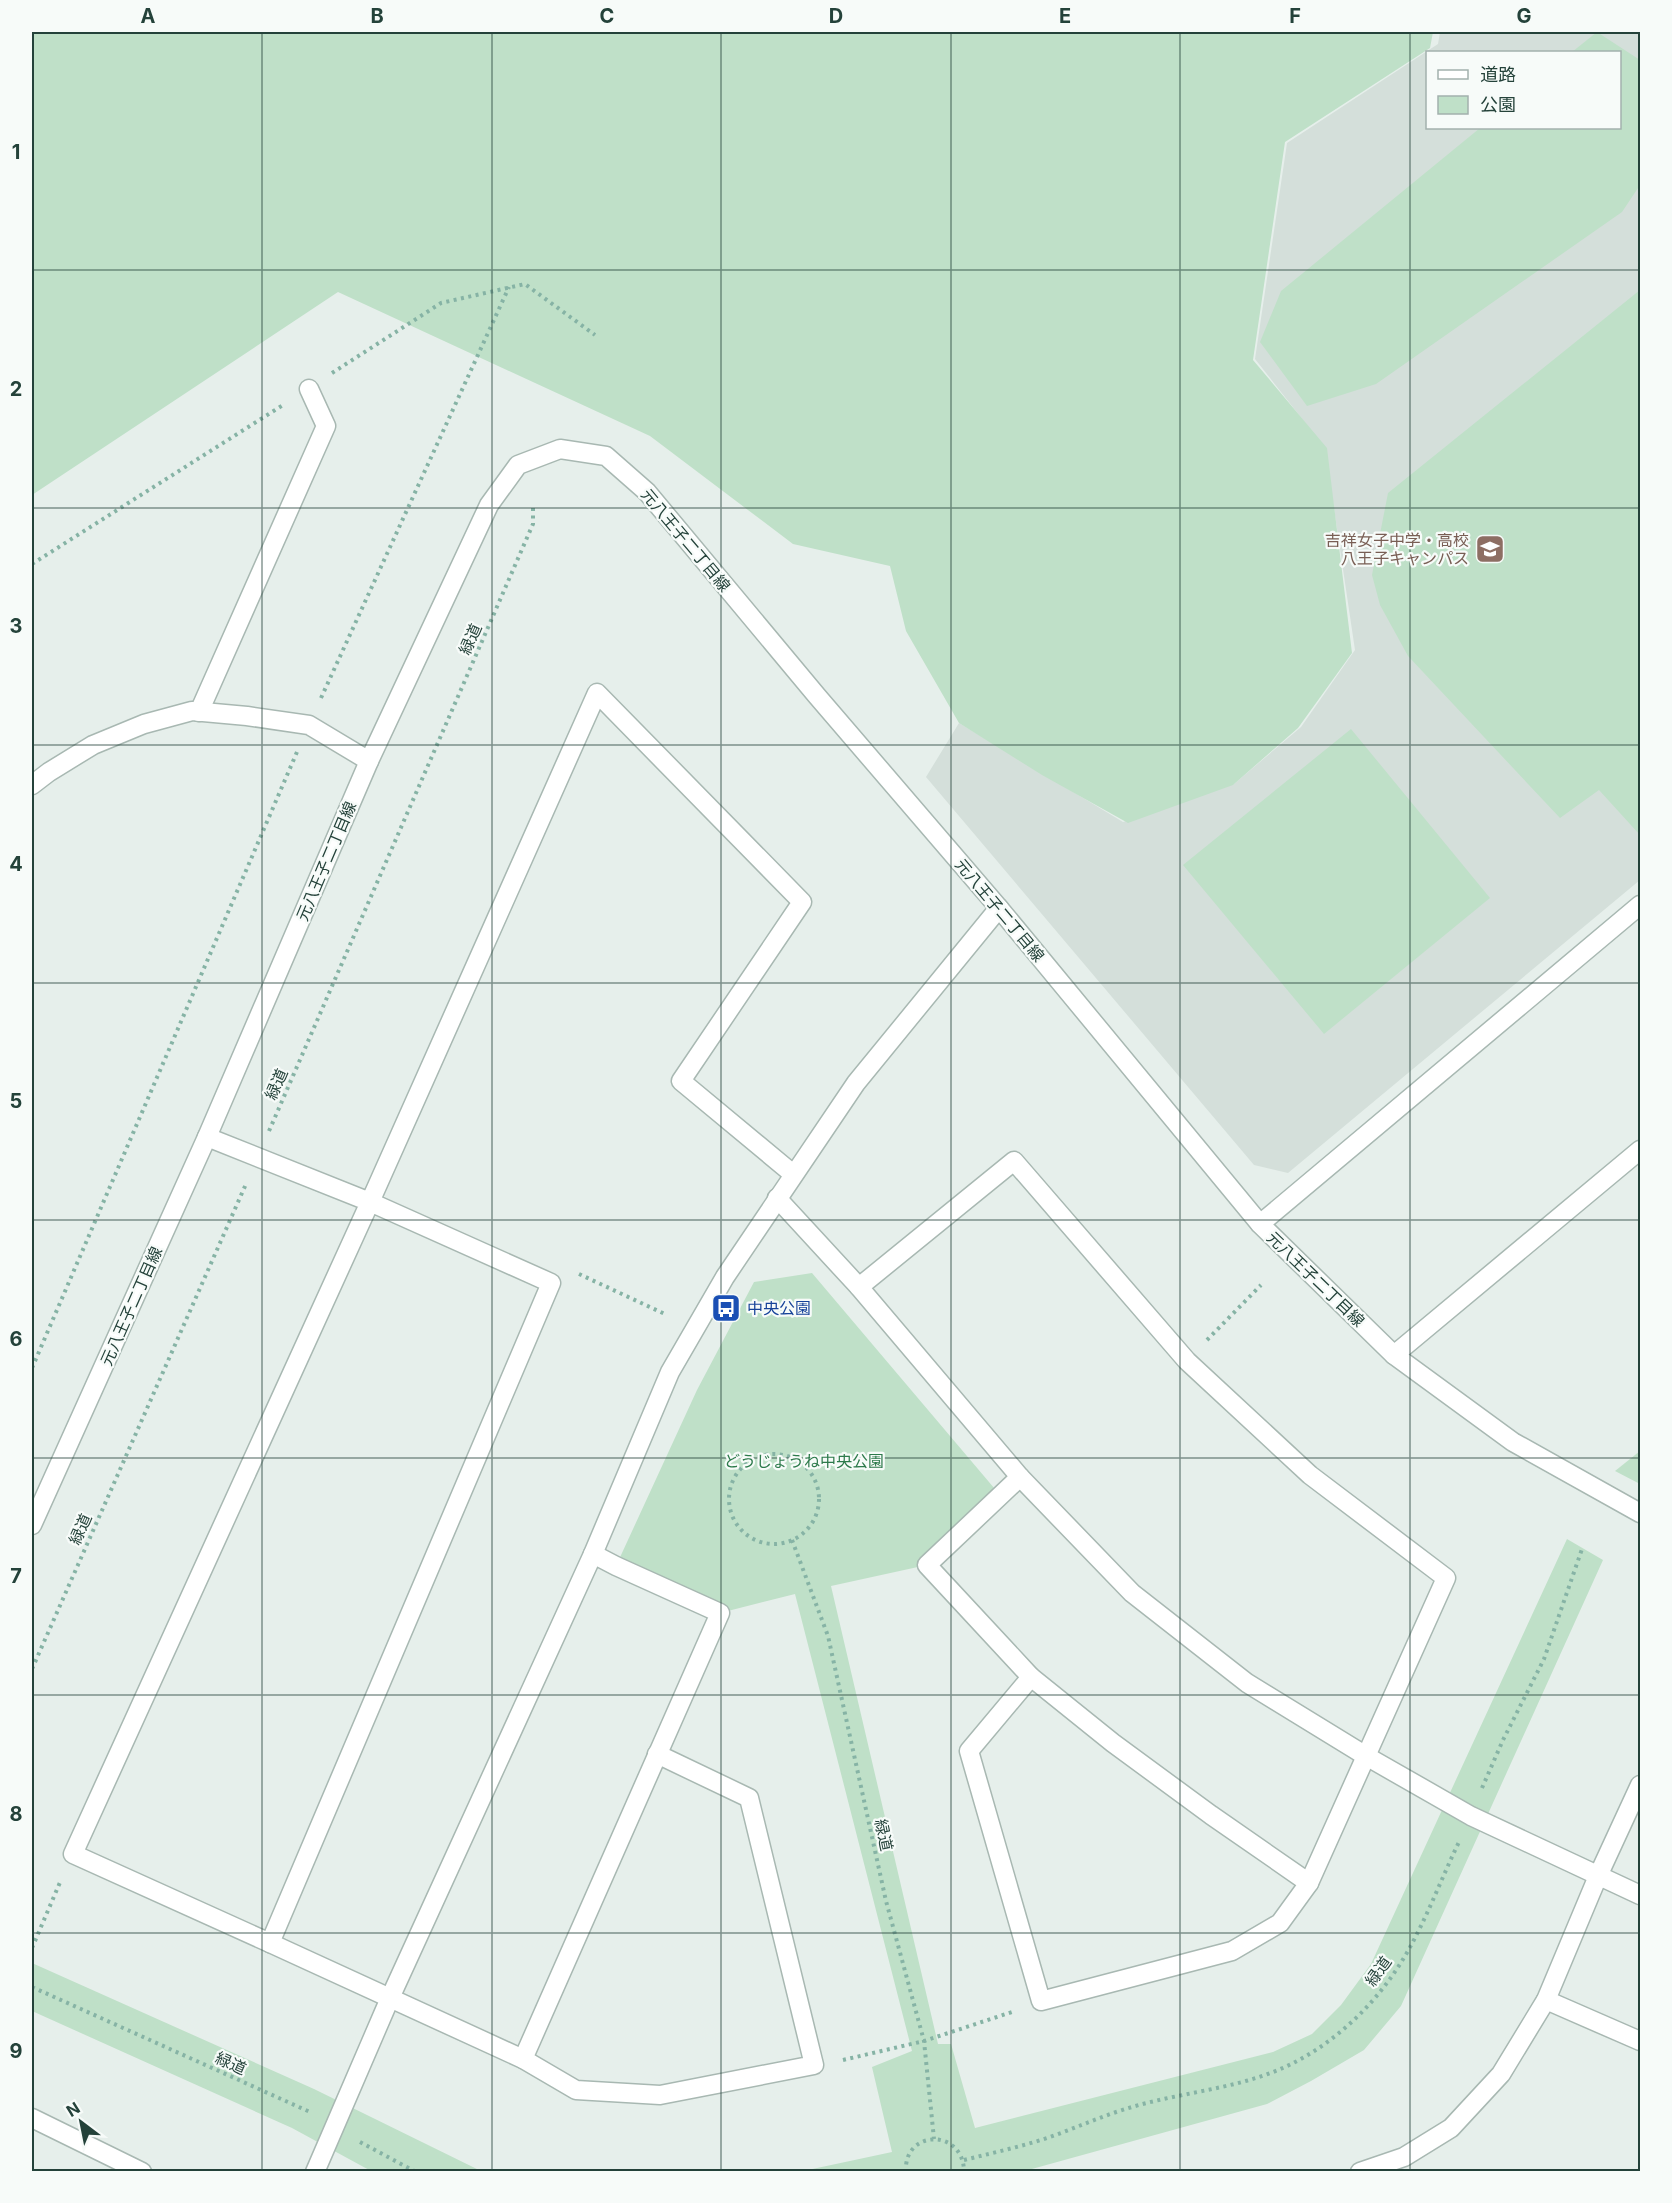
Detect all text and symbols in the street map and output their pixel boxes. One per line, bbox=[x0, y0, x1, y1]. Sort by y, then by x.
text: A bbox=[141, 4, 156, 28]
text: B bbox=[370, 4, 384, 28]
text: C bbox=[600, 4, 614, 28]
text: D bbox=[829, 4, 843, 28]
text: E bbox=[1059, 4, 1071, 28]
text: F bbox=[1289, 4, 1301, 28]
text: G bbox=[1516, 4, 1532, 28]
legend bbox=[1426, 51, 1621, 129]
text: 道路 bbox=[1480, 64, 1516, 85]
text: 公園 bbox=[1480, 94, 1516, 115]
text: 1 bbox=[12, 140, 20, 164]
text: 2 bbox=[10, 377, 22, 401]
street label: 元八王子二丁目線 bbox=[637, 485, 735, 595]
place label: 吉祥女子中学・高校 八王子キャンパス bbox=[1325, 530, 1469, 568]
school or university icon: 吉祥女子中学・高校 八王子キャンパス bbox=[1474, 533, 1506, 565]
text: 3 bbox=[10, 614, 22, 638]
street label: 緑道 bbox=[454, 620, 486, 658]
street label: 元八王子二丁目線 bbox=[292, 798, 360, 924]
text: 4 bbox=[9, 852, 23, 876]
street label: 元八王子二丁目線 bbox=[951, 855, 1049, 965]
street label: 緑道 bbox=[260, 1065, 292, 1103]
text: 5 bbox=[10, 1089, 22, 1113]
street label: 元八王子二丁目線 bbox=[1263, 1227, 1369, 1331]
street label: 元八王子二丁目線 bbox=[96, 1243, 166, 1369]
bus stop icon: 中央公園 bbox=[710, 1292, 742, 1324]
place label: 中央公園 bbox=[747, 1298, 811, 1318]
text: 6 bbox=[10, 1327, 23, 1351]
park label: どうじょうね中央公園 bbox=[724, 1451, 884, 1471]
street label: 緑道 bbox=[64, 1510, 96, 1548]
text: 7 bbox=[10, 1564, 22, 1588]
text: 8 bbox=[9, 1802, 23, 1826]
street label: 緑道 bbox=[871, 1817, 897, 1853]
street label: 緑道 bbox=[1361, 1952, 1395, 1990]
text: 9 bbox=[10, 2039, 23, 2063]
street label: 緑道 bbox=[212, 2047, 250, 2079]
north arrow bbox=[51, 2092, 111, 2152]
text: N bbox=[63, 2098, 84, 2121]

